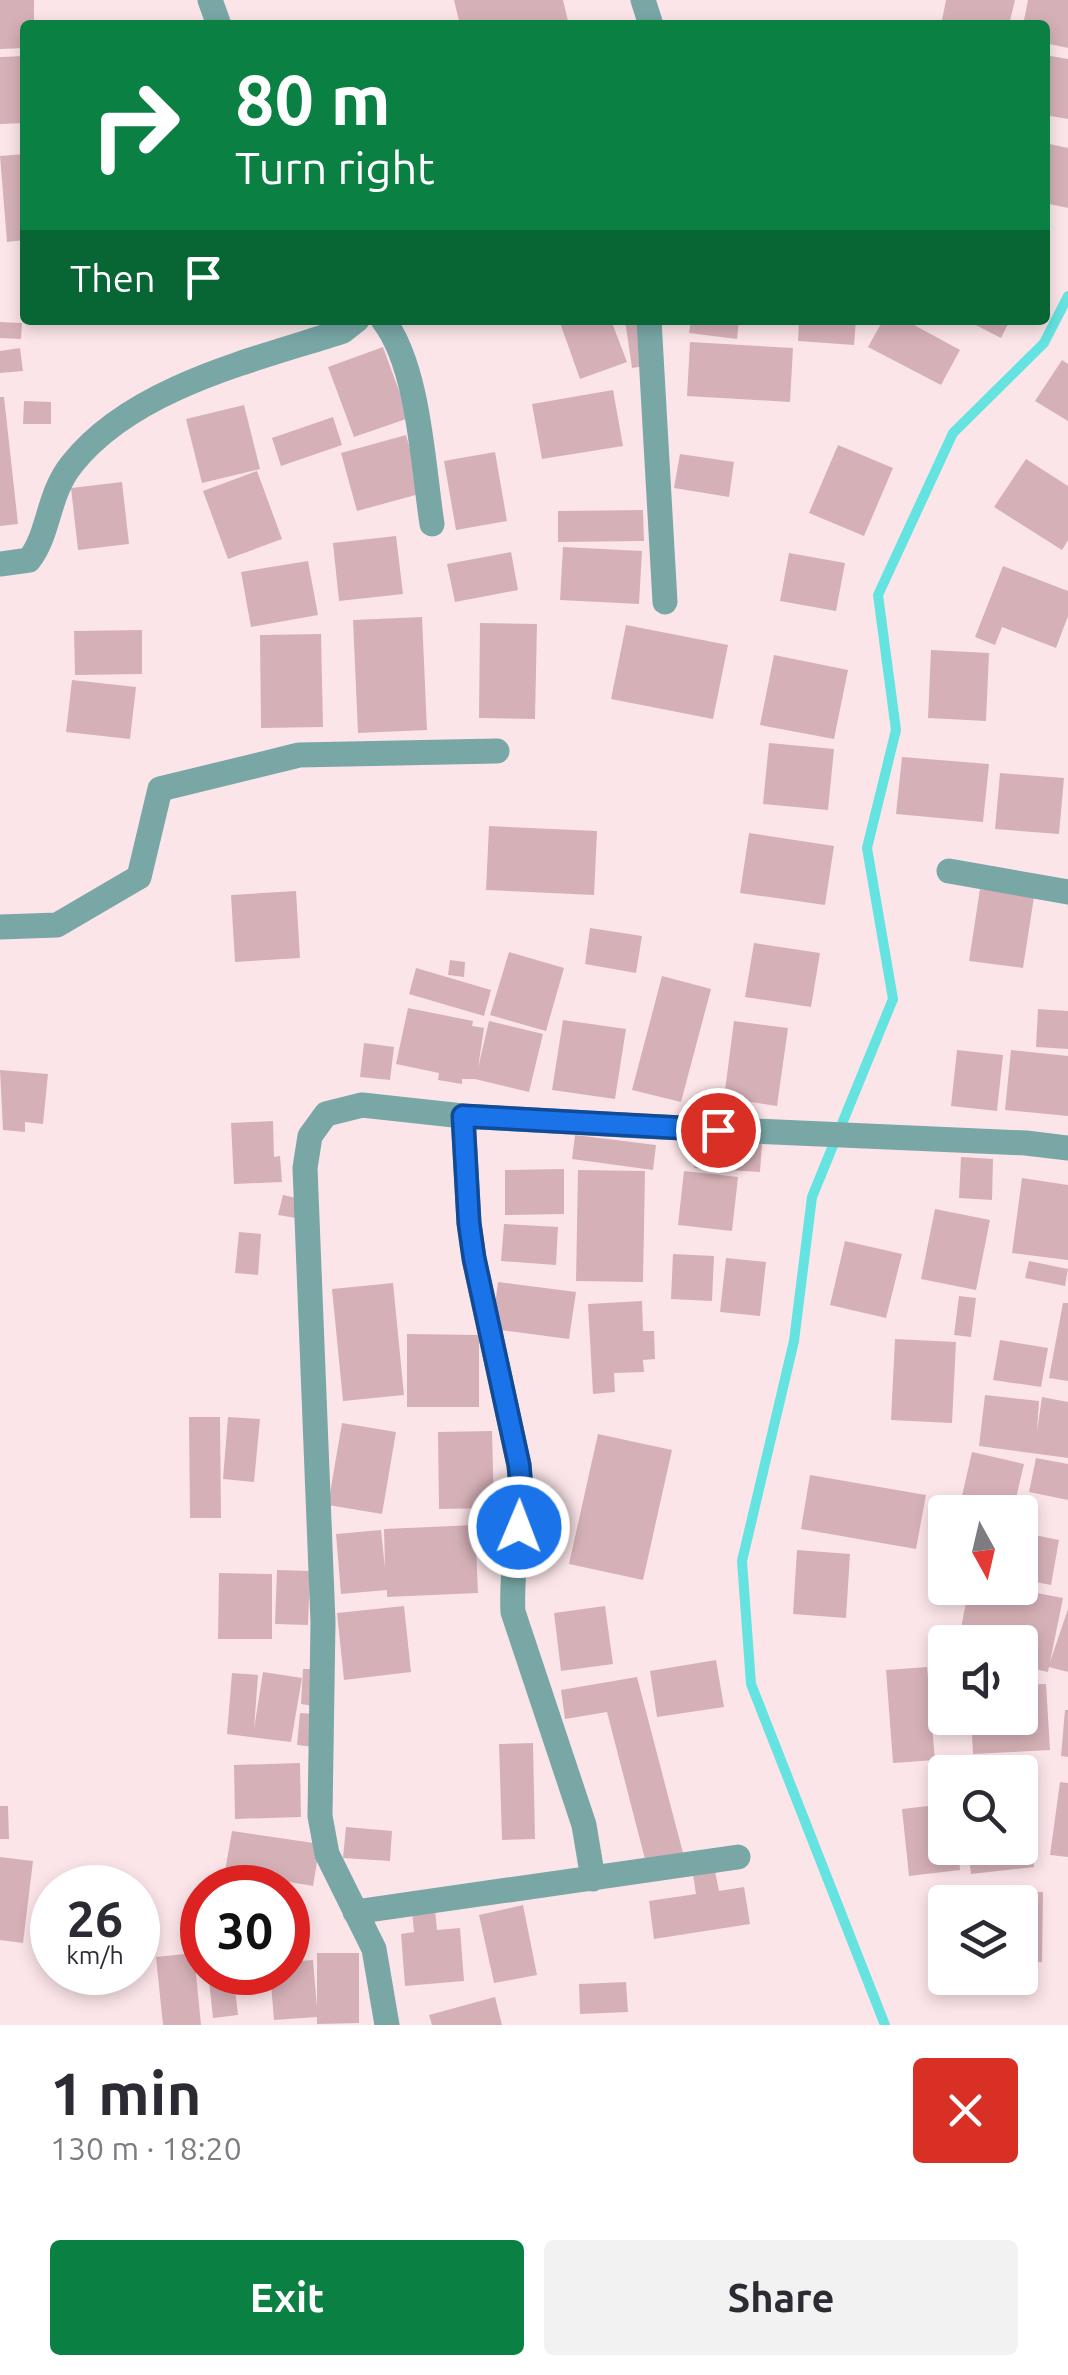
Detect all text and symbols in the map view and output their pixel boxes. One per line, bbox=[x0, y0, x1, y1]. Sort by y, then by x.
icon: right bbox=[70, 60, 200, 190]
text: 80 m bbox=[235, 60, 391, 138]
text: Turn right bbox=[235, 142, 435, 193]
icon: arrive bbox=[176, 250, 231, 305]
text: Then bbox=[70, 257, 156, 299]
pin bbox=[676, 1088, 761, 1173]
icon: arrive bbox=[691, 1103, 746, 1158]
position arrow bbox=[467, 1475, 571, 1579]
north arrow bbox=[928, 1495, 1038, 1605]
map controls bbox=[928, 1495, 1038, 1995]
button: sound bbox=[928, 1625, 1038, 1735]
button: search bbox=[928, 1755, 1038, 1865]
speed limit sign: 30 bbox=[180, 1865, 310, 1995]
button: layers bbox=[928, 1885, 1038, 1995]
text: 26 bbox=[67, 1890, 123, 1946]
text: km/h bbox=[66, 1941, 124, 1969]
button: close bbox=[913, 2058, 1018, 2163]
text: 1 min bbox=[50, 2059, 202, 2126]
text: 130 m · 18:20 bbox=[50, 2130, 242, 2166]
button: Exit bbox=[50, 2240, 524, 2355]
button: Share bbox=[544, 2240, 1018, 2355]

